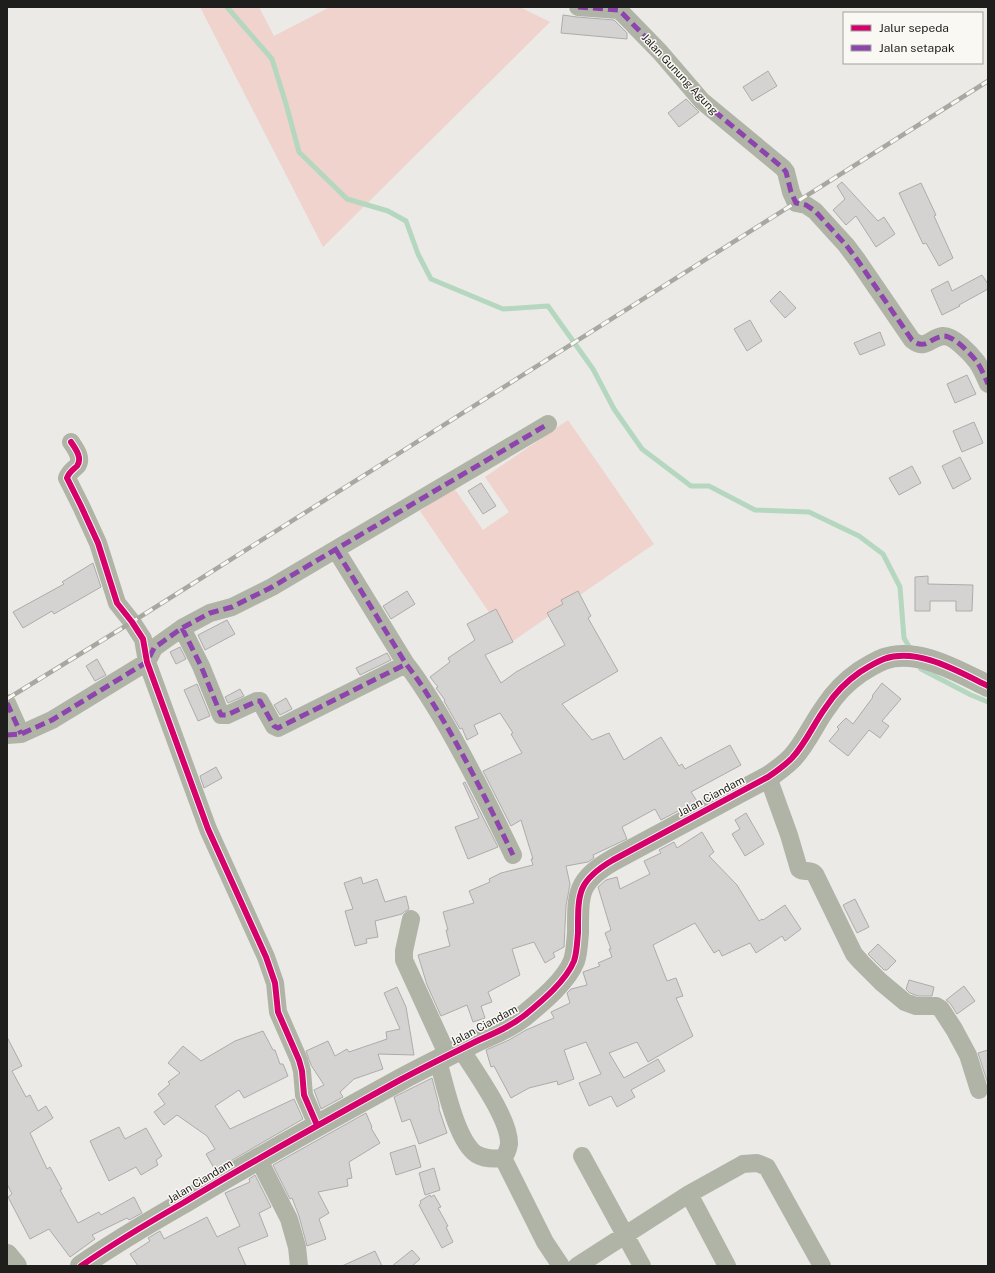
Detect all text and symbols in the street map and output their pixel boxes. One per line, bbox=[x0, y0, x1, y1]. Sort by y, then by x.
legend bbox=[843, 12, 983, 64]
text: Jalur sepeda bbox=[879, 21, 949, 35]
street label: Jalan Gunung Agung bbox=[639, 31, 721, 117]
text: Jalan setapak bbox=[879, 41, 955, 55]
street label: Jalan Ciandam bbox=[676, 773, 746, 819]
street label: Jalan Ciandam bbox=[449, 1002, 519, 1048]
street label: Jalan Ciandam bbox=[165, 1157, 235, 1205]

